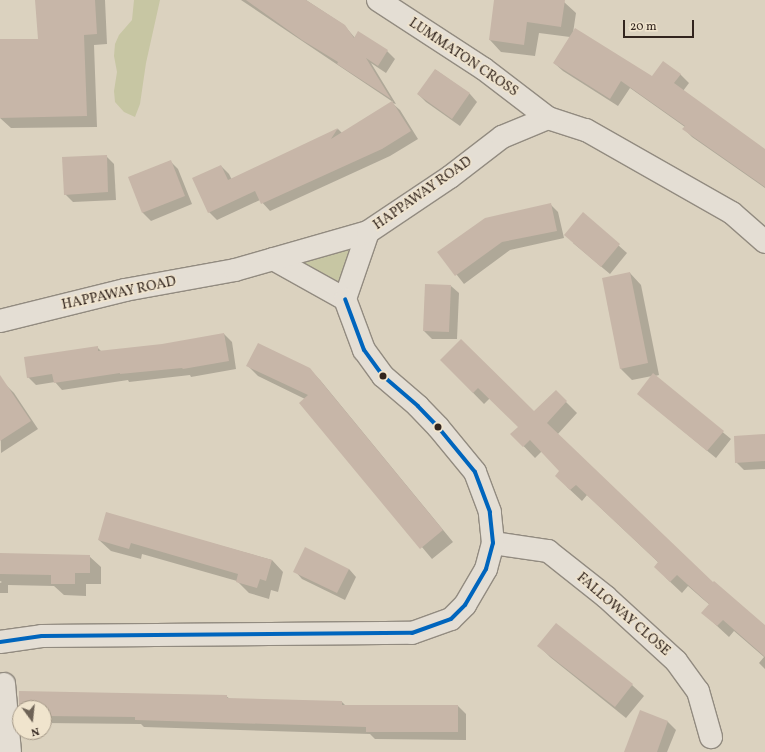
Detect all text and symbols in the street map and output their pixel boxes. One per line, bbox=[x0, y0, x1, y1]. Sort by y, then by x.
scale bar bbox=[625, 12, 696, 38]
street label: LUMMATON CROSS bbox=[405, 15, 521, 101]
text: 20 m bbox=[630, 19, 657, 35]
street label: HAPPAWAY ROAD bbox=[370, 154, 476, 234]
street label: HAPPAWAY ROAD bbox=[60, 274, 178, 314]
unlabelled marker bbox=[378, 371, 388, 381]
unlabelled marker bbox=[433, 422, 443, 432]
street label: FALLOWAY CLOSE bbox=[573, 570, 673, 660]
north arrow bbox=[12, 700, 52, 740]
text: N bbox=[29, 723, 41, 739]

